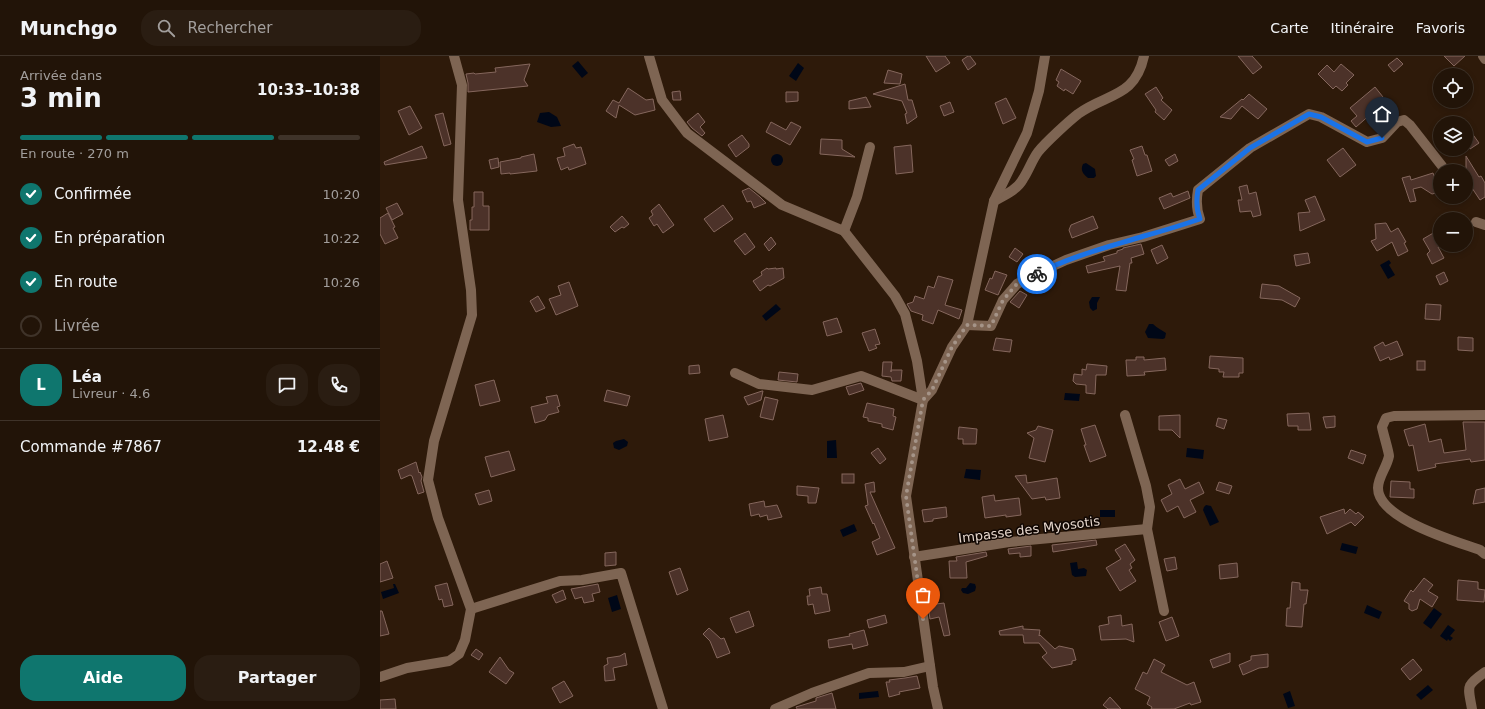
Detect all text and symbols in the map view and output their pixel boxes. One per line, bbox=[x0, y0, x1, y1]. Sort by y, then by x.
search box bbox=[141, 10, 421, 46]
text: Munchgo bbox=[20, 17, 117, 39]
icon: search bbox=[155, 17, 177, 39]
text: Rechercher bbox=[187, 19, 272, 37]
text: Carte bbox=[1270, 20, 1309, 36]
text: Itinéraire bbox=[1331, 20, 1394, 36]
text: Favoris bbox=[1416, 20, 1465, 36]
text: Arrivée dans bbox=[20, 68, 102, 83]
map controls bbox=[1433, 68, 1473, 252]
button: locate bbox=[1433, 68, 1473, 108]
text: 10:33–10:38 bbox=[257, 81, 360, 99]
text: 3 min bbox=[20, 83, 102, 113]
pin bbox=[1365, 97, 1399, 138]
icon: home bbox=[1371, 103, 1393, 125]
button: layers bbox=[1433, 116, 1473, 156]
text: En route · 270 m bbox=[20, 146, 129, 161]
button: + bbox=[1433, 164, 1473, 204]
icon: check bbox=[20, 183, 42, 205]
text: Confirmée bbox=[54, 185, 132, 203]
text: 10:20 bbox=[323, 187, 360, 202]
button: − bbox=[1433, 212, 1473, 252]
icon: check bbox=[20, 227, 42, 249]
text: En préparation bbox=[54, 229, 165, 247]
text: 10:22 bbox=[323, 231, 360, 246]
courier bbox=[1017, 254, 1057, 294]
icon: bike bbox=[1026, 263, 1048, 285]
icon: check bbox=[20, 271, 42, 293]
text: En route bbox=[54, 273, 117, 291]
text: 10:26 bbox=[323, 275, 360, 290]
text: Livrée bbox=[54, 317, 100, 335]
button: chat bbox=[266, 364, 308, 406]
button: phone bbox=[318, 364, 360, 406]
text: Léa bbox=[72, 368, 102, 386]
text: L bbox=[36, 376, 46, 394]
text: Livreur · 4.6 bbox=[72, 386, 150, 401]
text: Commande #7867 bbox=[20, 438, 162, 456]
text: 12.48 € bbox=[297, 438, 360, 456]
street label: Impasse des Myosotis bbox=[957, 513, 1101, 546]
pin bbox=[906, 578, 940, 619]
icon: bag bbox=[912, 584, 934, 606]
button: Aide bbox=[20, 655, 186, 701]
button: Partager bbox=[194, 655, 360, 701]

